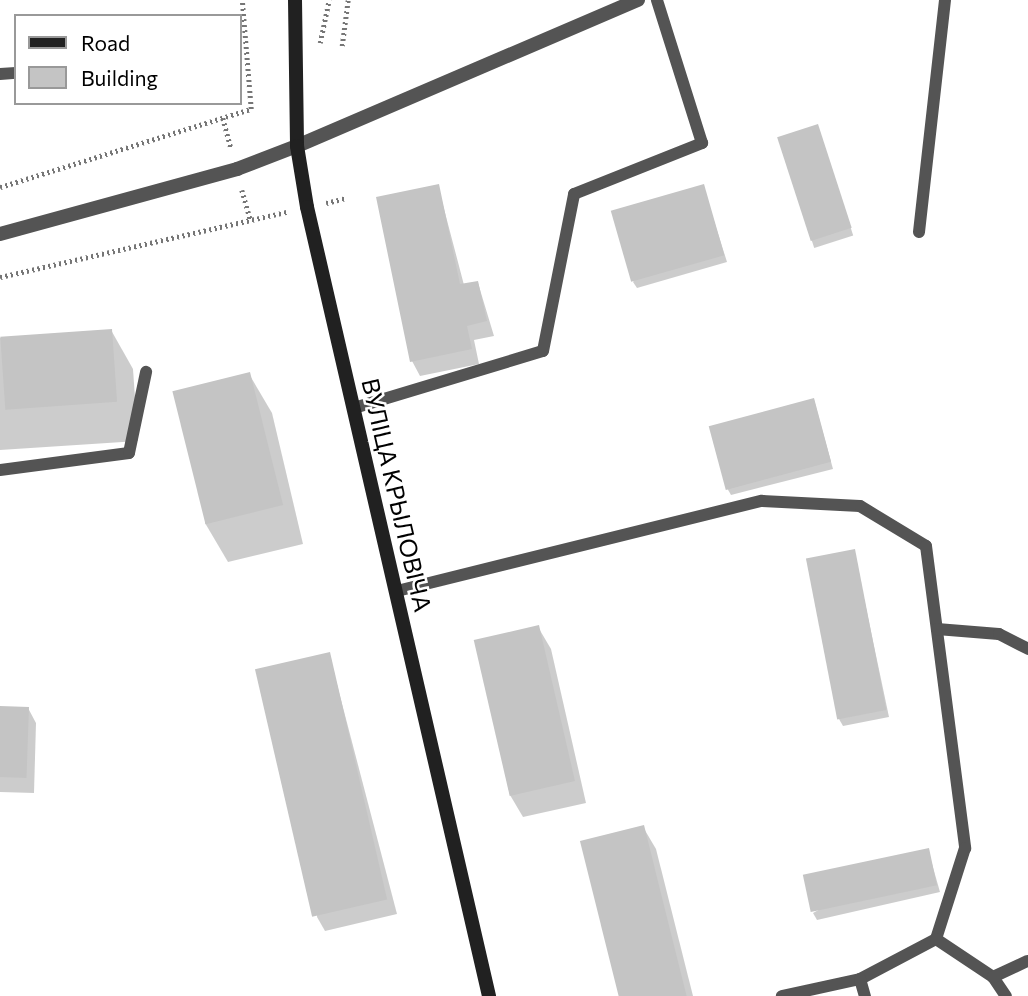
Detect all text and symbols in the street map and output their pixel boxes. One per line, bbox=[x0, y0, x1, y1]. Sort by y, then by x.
legend bbox=[14, 14, 242, 105]
text: Road bbox=[81, 30, 130, 55]
text: Building bbox=[81, 65, 158, 90]
street label: ВУЛІЦА КРЫЛОВІЧА bbox=[356, 376, 438, 614]

